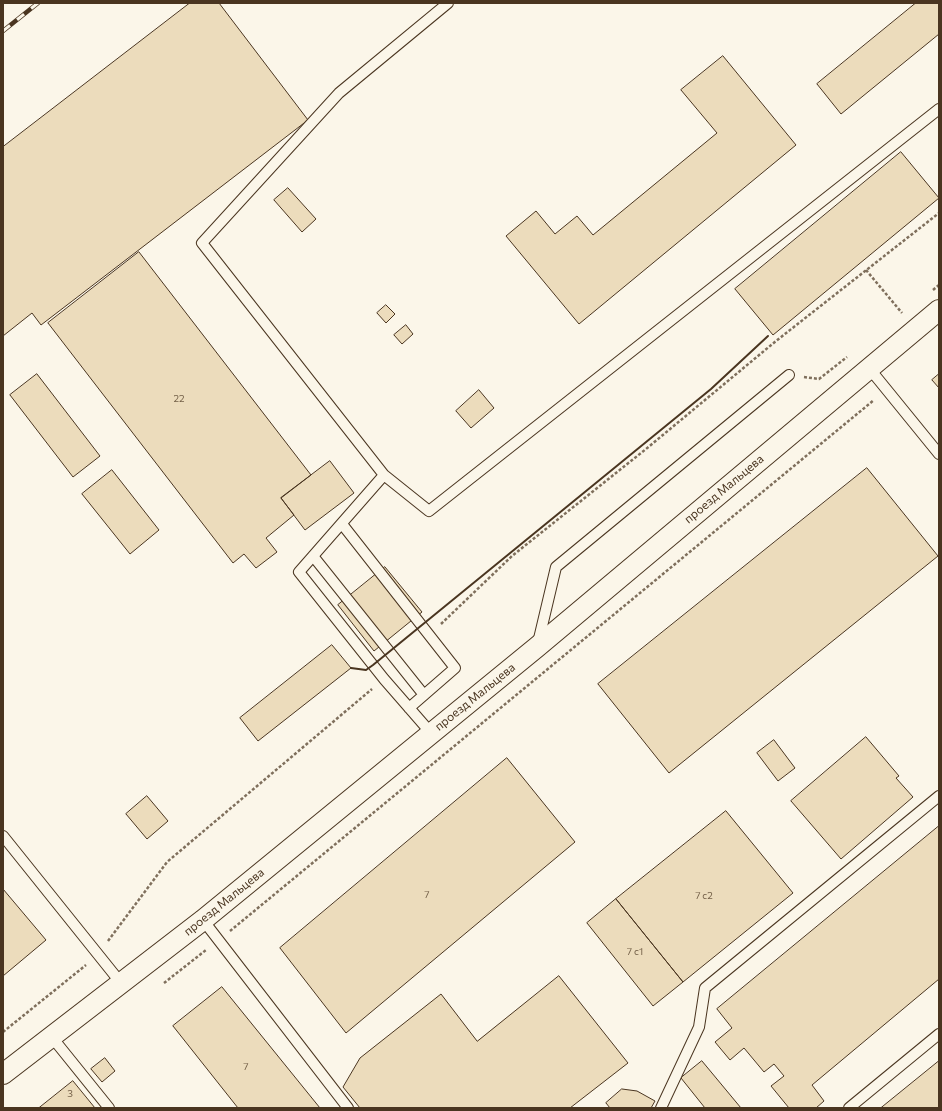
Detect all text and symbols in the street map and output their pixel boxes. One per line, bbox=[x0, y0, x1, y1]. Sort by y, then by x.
house number: 22 bbox=[173, 393, 185, 405]
street label: проезд Мальцева bbox=[681, 452, 767, 526]
street label: проезд Мальцева bbox=[432, 660, 518, 734]
street label: проезд Мальцева bbox=[181, 865, 267, 939]
house number: 7 bbox=[424, 889, 430, 901]
house number: 7 с2 bbox=[695, 890, 713, 902]
house number: 7 с1 bbox=[627, 946, 643, 958]
house number: 7 bbox=[243, 1061, 249, 1073]
house number: 3 bbox=[67, 1088, 73, 1100]

